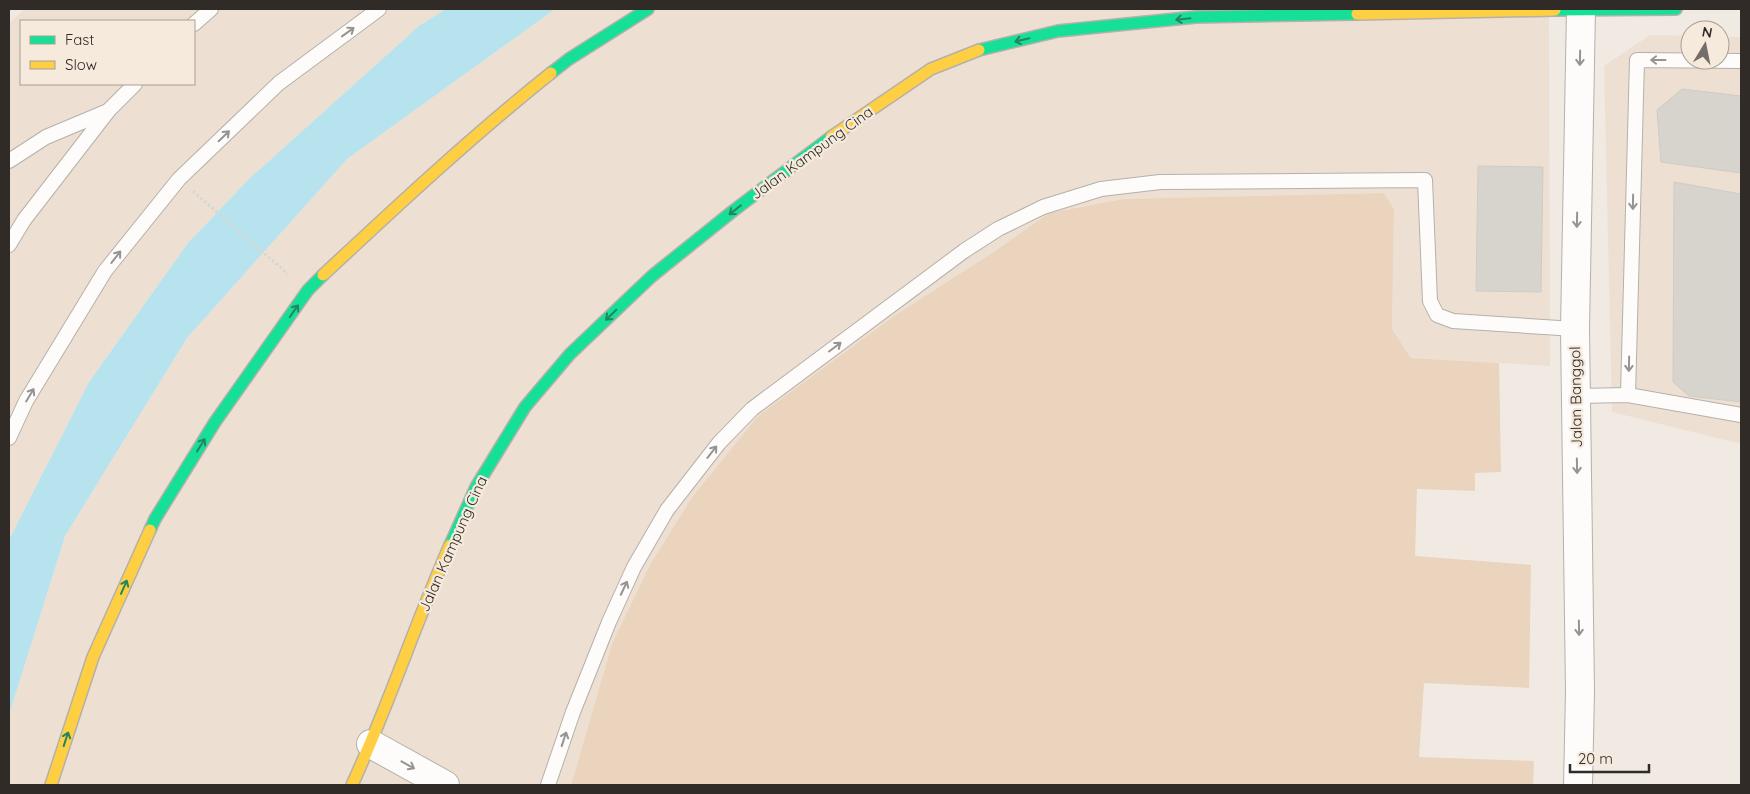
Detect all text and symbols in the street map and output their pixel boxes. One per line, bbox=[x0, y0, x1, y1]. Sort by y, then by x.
one-way arrow bbox=[1175, 14, 1191, 24]
legend bbox=[20, 20, 195, 85]
north arrow bbox=[1680, 20, 1730, 70]
text: N bbox=[1701, 22, 1714, 42]
one-way arrow bbox=[341, 27, 355, 37]
text: Fast bbox=[65, 30, 94, 49]
one-way arrow bbox=[1014, 36, 1030, 45]
one-way arrow bbox=[1575, 50, 1585, 66]
text: Slow bbox=[65, 55, 97, 74]
one-way arrow bbox=[1650, 55, 1666, 65]
street label: Jalan Kampung Cina bbox=[747, 102, 877, 203]
one-way arrow bbox=[217, 130, 230, 142]
one-way arrow bbox=[1628, 194, 1638, 210]
one-way arrow bbox=[728, 205, 741, 216]
one-way arrow bbox=[1572, 212, 1582, 228]
one-way arrow bbox=[111, 251, 122, 264]
one-way arrow bbox=[288, 305, 299, 318]
one-way arrow bbox=[604, 309, 617, 321]
one-way arrow bbox=[828, 342, 841, 353]
street label: Jalan Banggol bbox=[1565, 346, 1586, 448]
one-way arrow bbox=[1624, 356, 1634, 372]
one-way arrow bbox=[26, 388, 36, 402]
one-way arrow bbox=[197, 438, 207, 452]
one-way arrow bbox=[706, 446, 717, 459]
one-way arrow bbox=[1572, 457, 1582, 473]
street label: Jalan Kampung Cina bbox=[414, 473, 491, 615]
one-way arrow bbox=[120, 580, 130, 595]
one-way arrow bbox=[620, 581, 630, 596]
one-way arrow bbox=[1574, 620, 1584, 636]
one-way arrow bbox=[62, 731, 72, 747]
one-way arrow bbox=[560, 732, 570, 748]
scale bar bbox=[1570, 742, 1649, 774]
text: 20 m bbox=[1578, 749, 1613, 768]
one-way arrow bbox=[400, 760, 414, 770]

